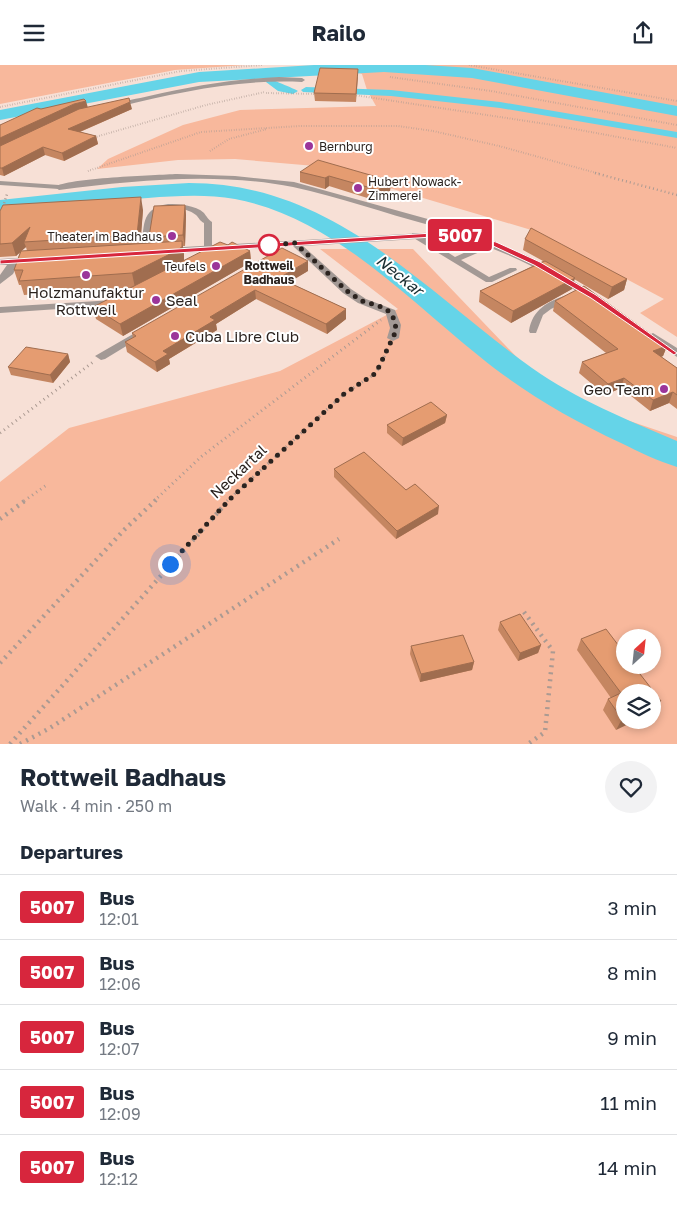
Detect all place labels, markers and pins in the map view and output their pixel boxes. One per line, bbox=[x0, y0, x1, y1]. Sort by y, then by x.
place label: Bernburg bbox=[319, 139, 373, 154]
marker: Bernburg bbox=[303, 140, 315, 152]
place label: Hubert Nowack- Zimmerei bbox=[368, 174, 462, 203]
marker: Hubert Nowack- Zimmerei bbox=[352, 182, 364, 194]
place label: Theater im Badhaus bbox=[47, 229, 162, 244]
marker: Theater im Badhaus bbox=[166, 230, 178, 242]
marker: Rottweil Badhaus bbox=[258, 234, 280, 256]
place label: Rottweil Badhaus bbox=[244, 258, 295, 287]
place label: Teufels bbox=[164, 259, 206, 274]
marker: Teufels bbox=[210, 260, 222, 272]
marker: Holzmanufaktur Rottweil bbox=[80, 269, 92, 281]
place label: Holzmanufaktur Rottweil bbox=[28, 283, 144, 318]
place label: Seal bbox=[166, 291, 198, 309]
marker: Seal bbox=[150, 294, 162, 306]
place label: Cuba Libre Club bbox=[185, 327, 299, 345]
marker: Cuba Libre Club bbox=[169, 330, 181, 342]
place label: Geo Team bbox=[584, 380, 654, 398]
marker: Geo Team bbox=[658, 383, 670, 395]

